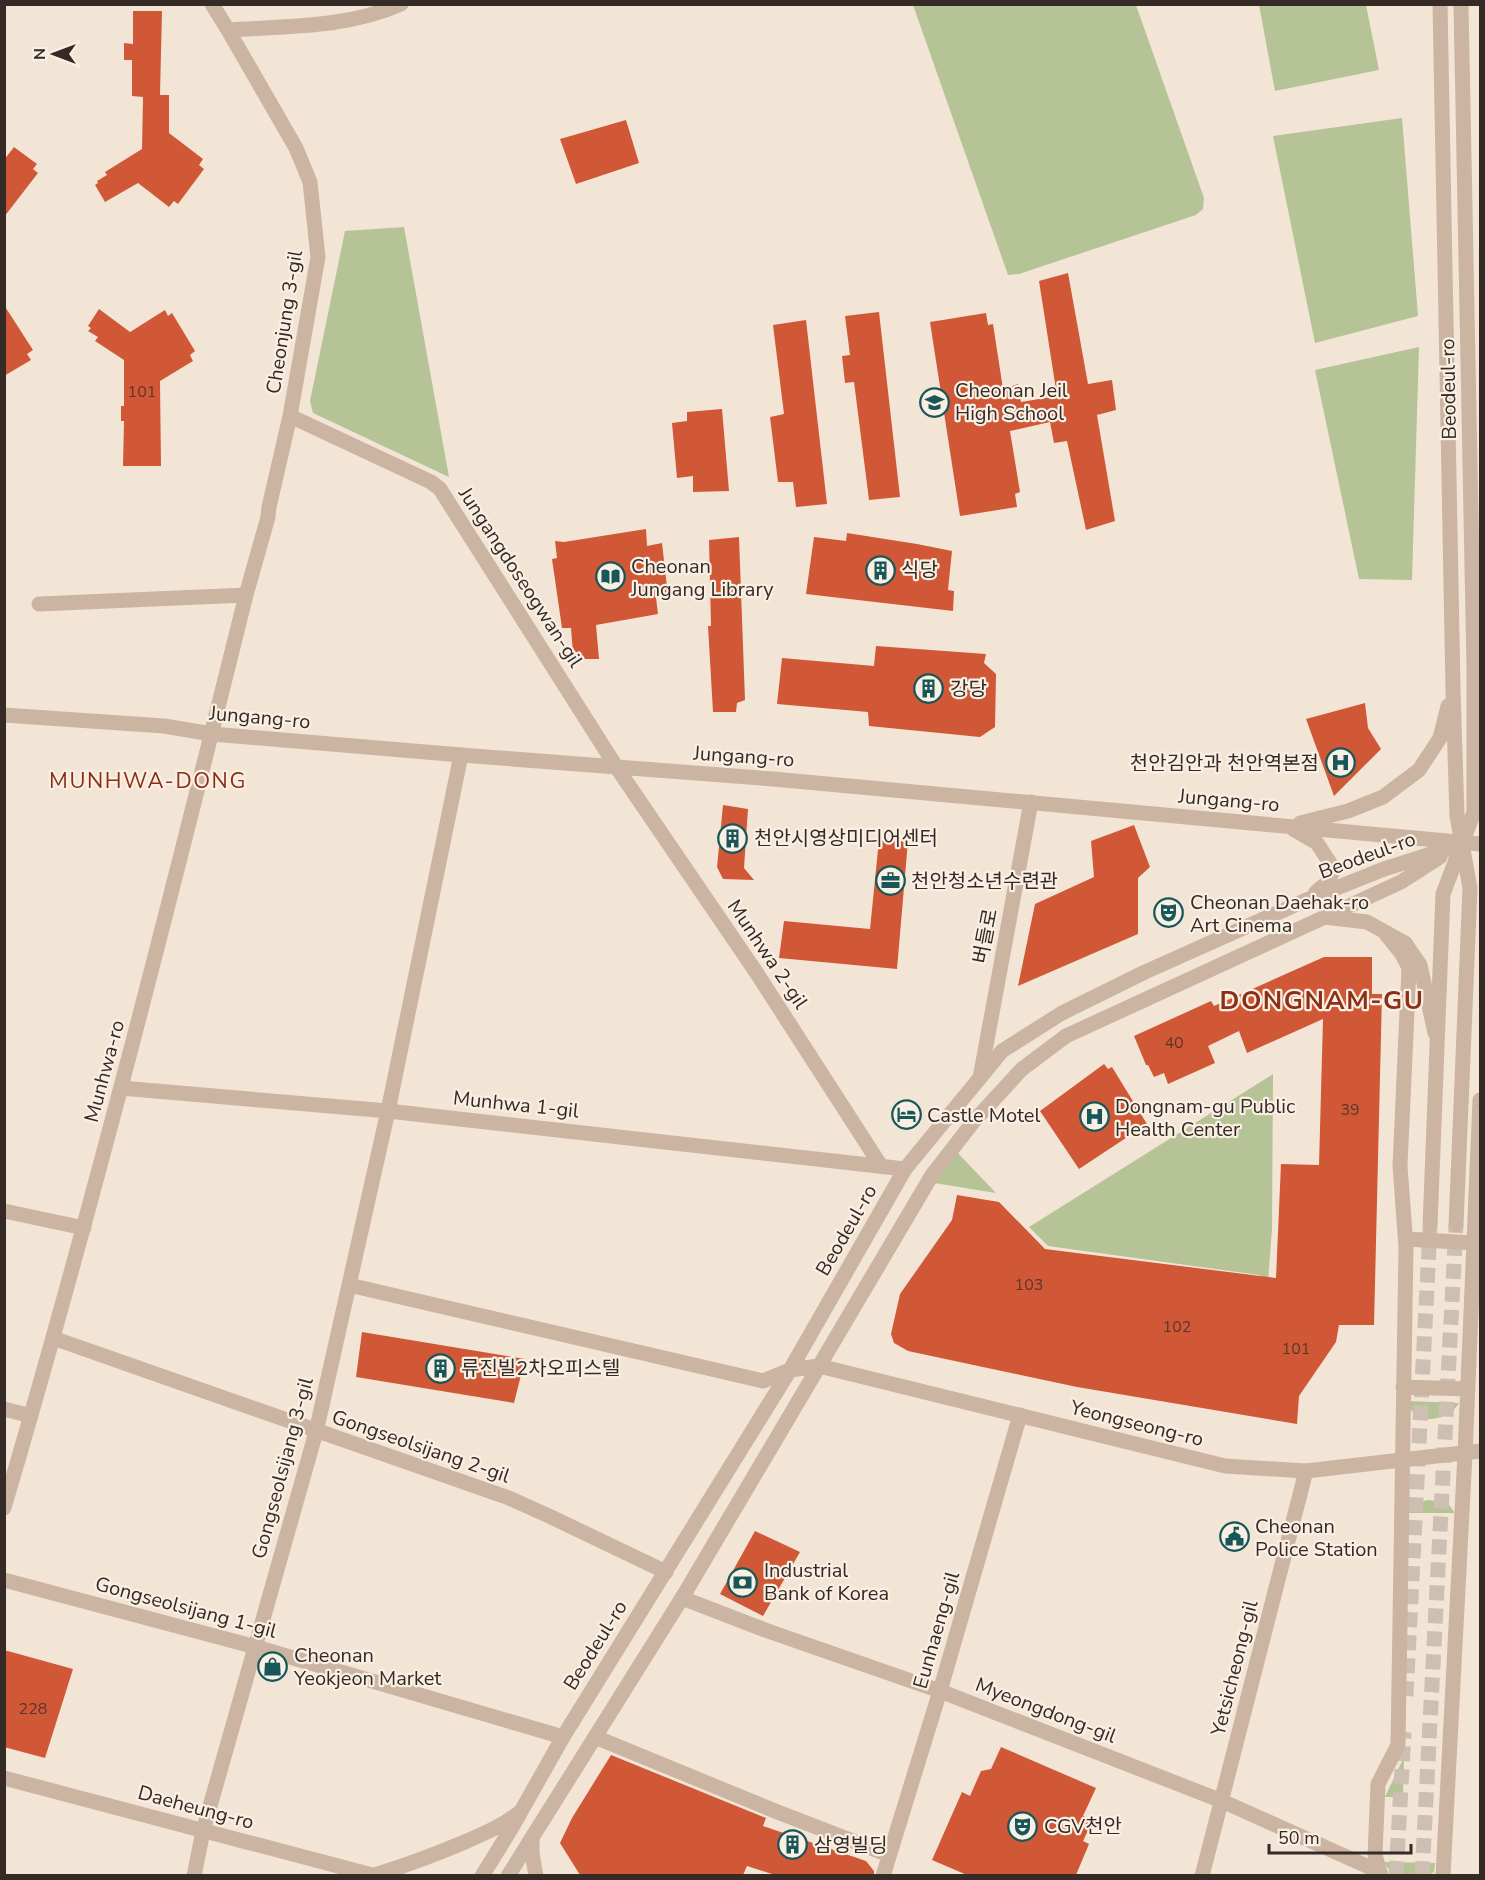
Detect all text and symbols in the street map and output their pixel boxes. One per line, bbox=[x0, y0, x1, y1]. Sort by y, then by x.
north arrow bbox=[24, 24, 84, 84]
text: N bbox=[29, 48, 51, 60]
street label: Cheonjung 3-gil bbox=[260, 248, 309, 396]
street label: Beodeul-ro bbox=[1434, 338, 1463, 440]
place label: Cheonan Jeil High School bbox=[955, 377, 1068, 427]
house number: 101 bbox=[128, 381, 156, 403]
school or university icon: Cheonan Jeil High School bbox=[918, 386, 950, 418]
street label: Jungangdoseogwan-gil bbox=[452, 481, 589, 673]
place label: Cheonan Jungang Library bbox=[630, 553, 774, 603]
building icon: 식당 bbox=[864, 554, 896, 586]
place label: 식당 bbox=[901, 557, 938, 584]
library icon: Cheonan Jungang Library bbox=[594, 561, 626, 593]
building icon: 강당 bbox=[913, 673, 945, 705]
place label: 강당 bbox=[950, 676, 987, 703]
street label: Jungang-ro bbox=[207, 700, 311, 735]
street label: Jungang-ro bbox=[692, 739, 795, 773]
hospital icon: 천안김안과 천안역본점 bbox=[1324, 747, 1356, 779]
place label: 천안김안과 천안역본점 bbox=[1130, 750, 1319, 777]
district label: MUNHWA-DONG bbox=[49, 766, 247, 796]
street label: Jungang-ro bbox=[1176, 783, 1280, 818]
building icon: 천안시영상미디어센터 bbox=[717, 822, 749, 854]
place label: 천안시영상미디어센터 bbox=[754, 825, 938, 852]
street label: Beodeul-ro bbox=[1315, 825, 1419, 885]
office icon: 천안청소년수련관 bbox=[874, 865, 906, 897]
place label: 천안청소년수련관 bbox=[911, 868, 1058, 895]
place label: Cheonan Daehak-ro Art Cinema bbox=[1190, 889, 1369, 939]
street label: Munhwa 2-gil bbox=[721, 894, 814, 1014]
theatre icon: Cheonan Daehak-ro Art Cinema bbox=[1153, 897, 1185, 929]
street label: 버들로 bbox=[967, 906, 1004, 966]
district label: DONGNAM-GU bbox=[1220, 983, 1424, 1018]
street label: Munhwa-ro bbox=[78, 1017, 131, 1125]
house number: 40 bbox=[1164, 1032, 1184, 1054]
street label: Munhwa 1-gil bbox=[452, 1084, 580, 1125]
place label: Dongnam-gu Public Health Center bbox=[1115, 1093, 1295, 1143]
hotel icon: Castle Motel bbox=[890, 1099, 922, 1131]
house number: 39 bbox=[1340, 1099, 1360, 1121]
hospital icon: Dongnam-gu Public Health Center bbox=[1078, 1101, 1110, 1133]
place label: Castle Motel bbox=[927, 1102, 1041, 1129]
street label: Beodeul-ro bbox=[809, 1180, 883, 1281]
house number: 103 bbox=[1015, 1274, 1043, 1296]
house number: 102 bbox=[1163, 1316, 1191, 1338]
house number: 101 bbox=[1282, 1338, 1310, 1360]
building icon: 류진빌2차오피스텔 bbox=[424, 1352, 456, 1384]
place label: 류진빌2차오피스텔 bbox=[461, 1355, 620, 1382]
street label: Gongseolsijang 3-gil bbox=[245, 1374, 320, 1562]
street label: Yeongseong-ro bbox=[1067, 1394, 1206, 1453]
street label: Gongseolsijang 2-gil bbox=[328, 1403, 514, 1490]
place label: Cheonan Police Station bbox=[1255, 1513, 1378, 1563]
public building icon: Cheonan Police Station bbox=[1218, 1521, 1250, 1553]
place label: Industrial Bank of Korea bbox=[764, 1557, 889, 1607]
bank icon: Industrial Bank of Korea bbox=[727, 1566, 759, 1598]
street label: Eunhaeng-gil bbox=[907, 1568, 966, 1692]
street label: Gongseolsijang 1-gil bbox=[92, 1570, 280, 1645]
street label: Beodeul-ro bbox=[557, 1595, 634, 1695]
street label: Yetsicheong-gil bbox=[1204, 1597, 1264, 1740]
place label: Cheonan Yeokjeon Market bbox=[293, 1642, 442, 1692]
shop icon: Cheonan Yeokjeon Market bbox=[257, 1651, 289, 1683]
street label: Myeongdong-gil bbox=[971, 1671, 1120, 1750]
house number: 228 bbox=[19, 1698, 47, 1720]
street label: Daeheung-ro bbox=[135, 1779, 257, 1836]
theatre icon: CGV천안 bbox=[1007, 1810, 1039, 1842]
place label: CGV천안 bbox=[1044, 1813, 1122, 1840]
scale bar bbox=[1269, 1817, 1412, 1855]
text: 50 m bbox=[1278, 1826, 1320, 1850]
building icon: 삼영빌딩 bbox=[777, 1829, 809, 1861]
place label: 삼영빌딩 bbox=[814, 1832, 888, 1859]

